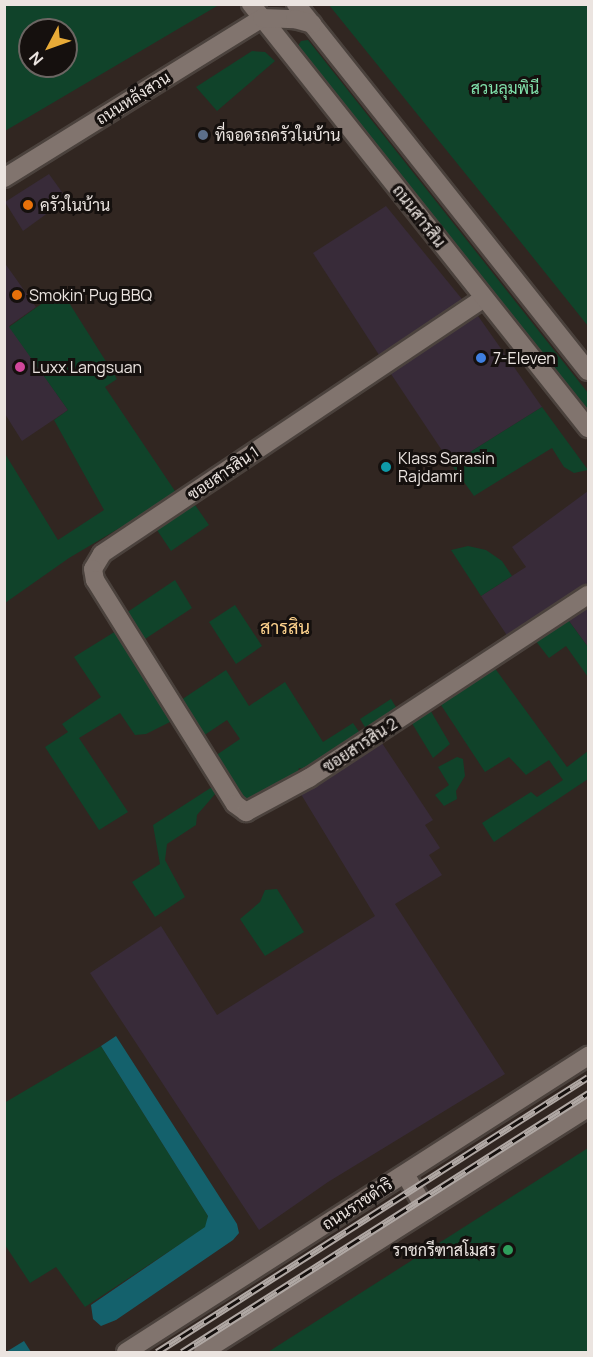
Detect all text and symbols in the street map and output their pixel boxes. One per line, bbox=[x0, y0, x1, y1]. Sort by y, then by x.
north arrow bbox=[18, 18, 78, 78]
text: N bbox=[24, 47, 48, 70]
street label: ถนนหลังสวน bbox=[92, 68, 174, 128]
park label: สวนลุมพินี bbox=[471, 78, 539, 98]
place label: ที่จอดรถครัวในบ้าน bbox=[215, 125, 340, 145]
marker: ที่จอดรถครัวในบ้าน bbox=[196, 128, 210, 142]
street label: ถนนสารสิน bbox=[389, 181, 449, 251]
place label: ครัวในบ้าน bbox=[40, 195, 110, 215]
marker: ครัวในบ้าน bbox=[21, 198, 35, 212]
place label: Smokin' Pug BBQ bbox=[29, 285, 152, 305]
marker: Smokin' Pug BBQ bbox=[10, 288, 24, 302]
place label: 7-Eleven bbox=[493, 348, 556, 368]
marker: 7-Eleven bbox=[474, 351, 488, 365]
place label: Luxx Langsuan bbox=[32, 357, 142, 377]
marker: Luxx Langsuan bbox=[13, 360, 27, 374]
street label: ซอยสารสิน 1 bbox=[184, 442, 262, 504]
place label: Klass Sarasin Rajdamri bbox=[398, 448, 495, 486]
marker: Klass Sarasin Rajdamri bbox=[379, 460, 393, 474]
district label: สารสิน bbox=[260, 616, 310, 638]
street label: ซอยสารสิน 2 bbox=[319, 714, 401, 776]
street label: ถนนราชดำริ bbox=[318, 1174, 396, 1234]
place label: ราชกรีฑาสโมสร bbox=[393, 1240, 496, 1260]
marker: ราชกรีฑาสโมสร bbox=[501, 1243, 515, 1257]

